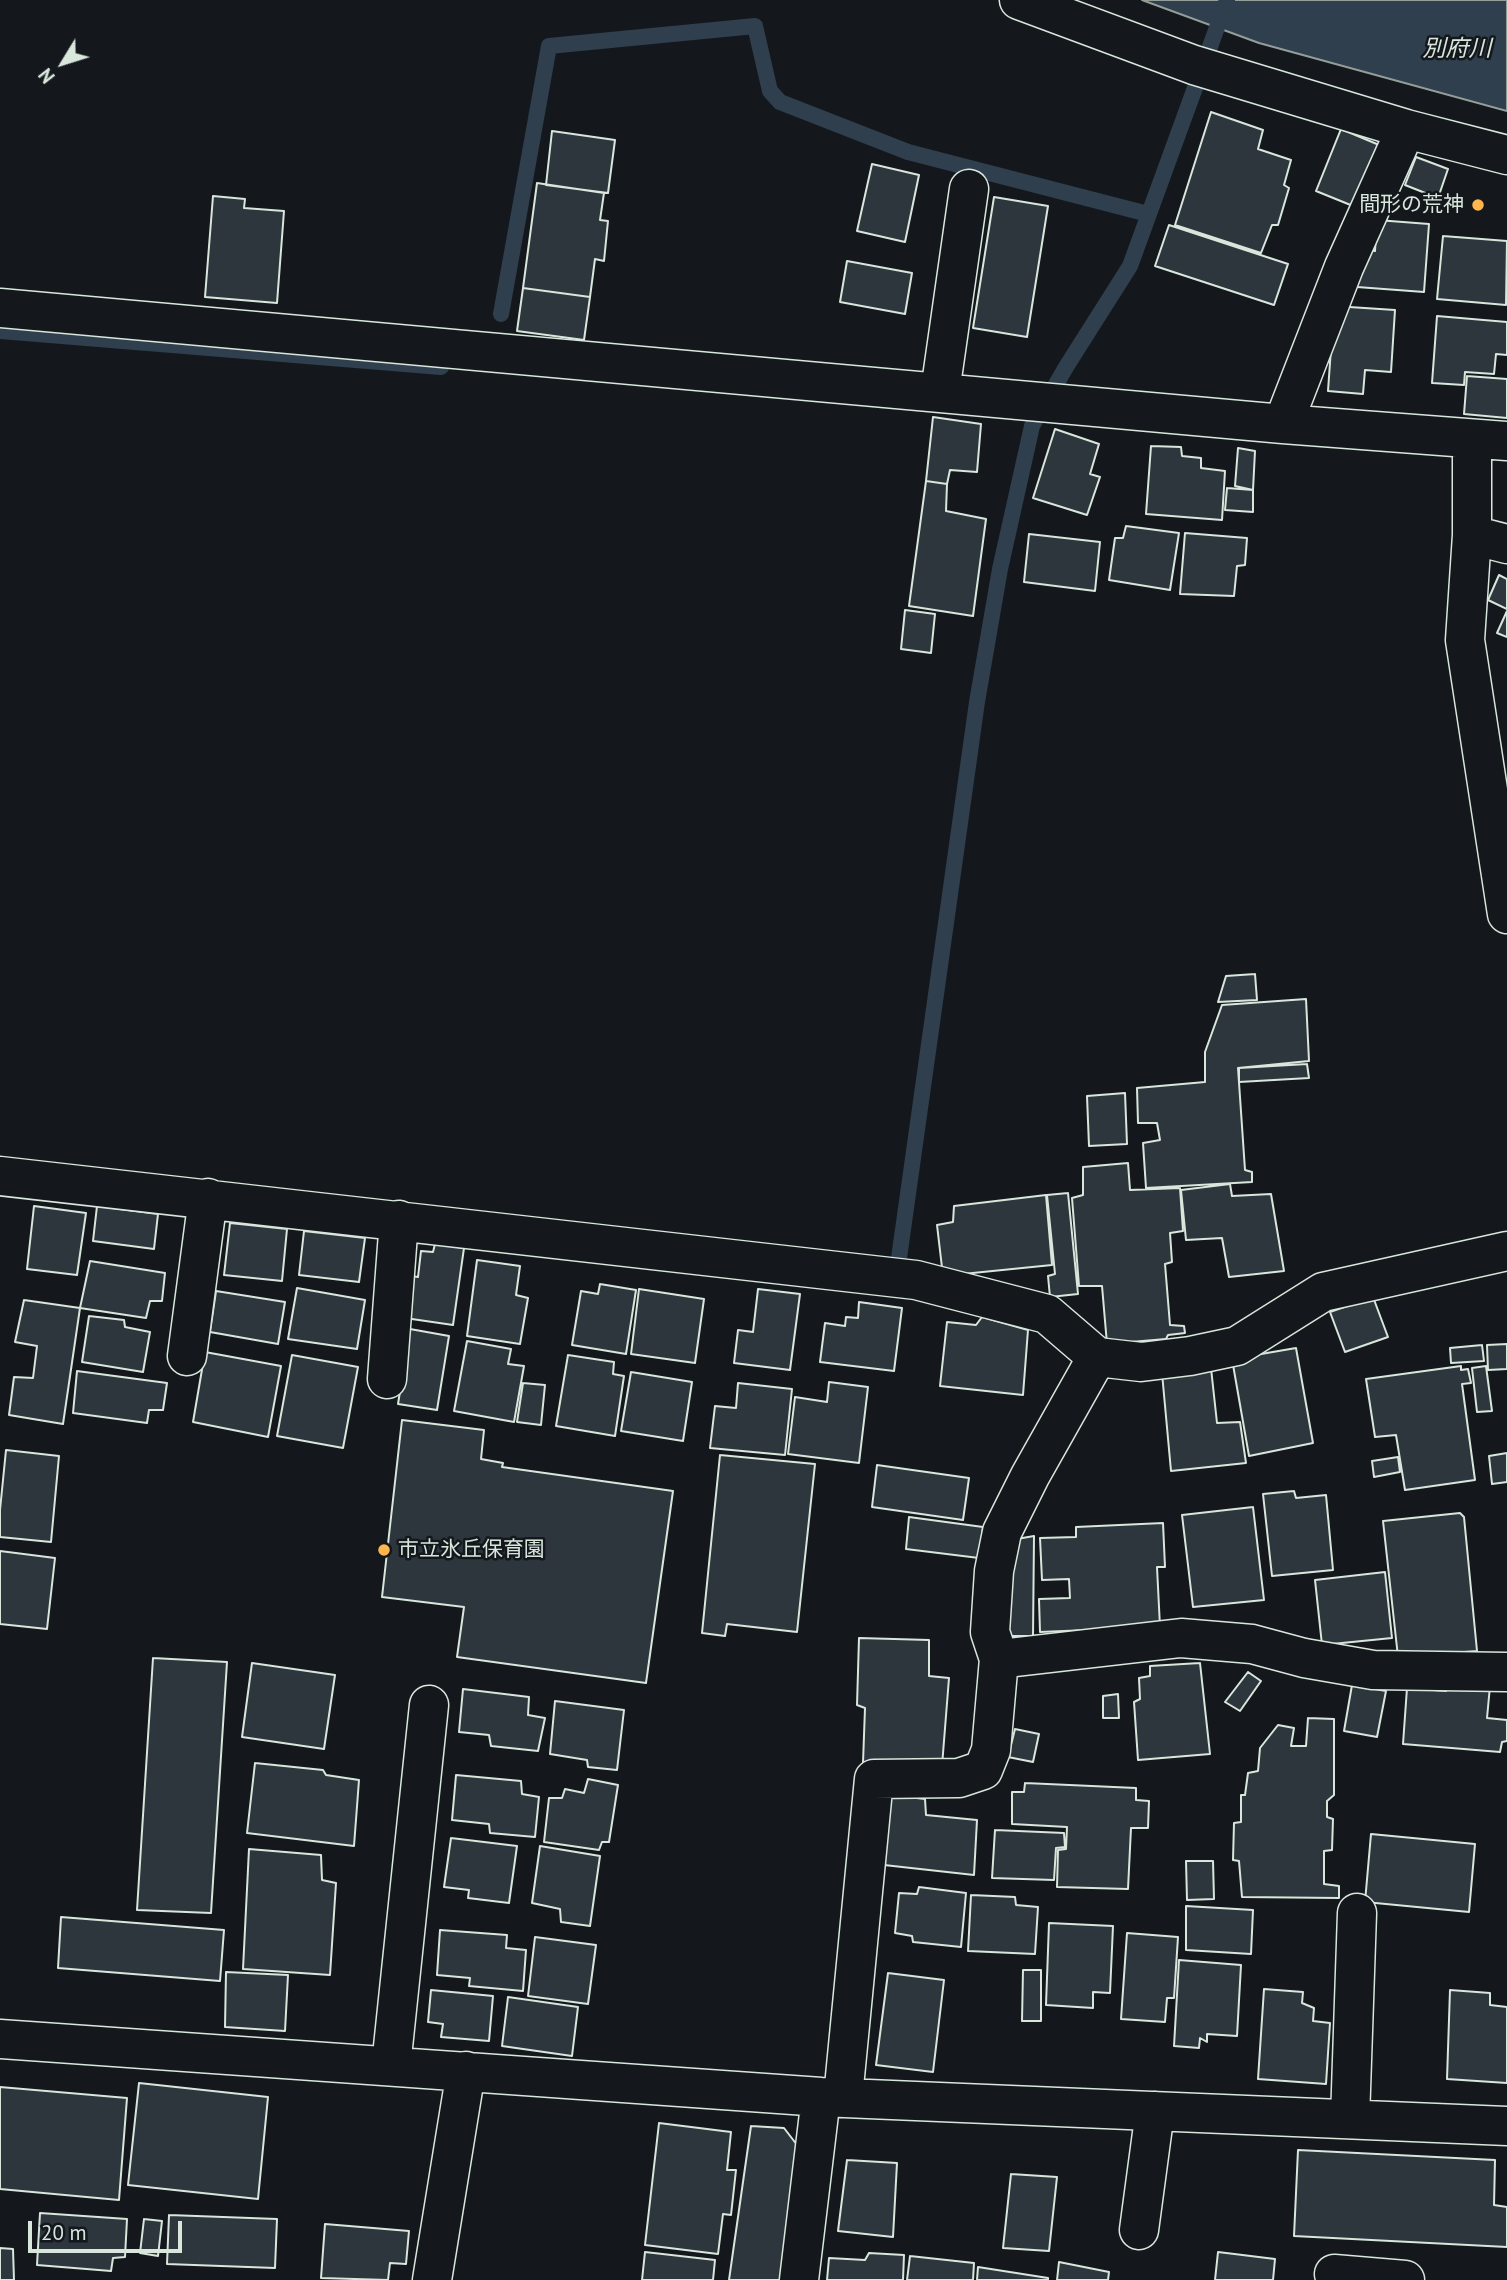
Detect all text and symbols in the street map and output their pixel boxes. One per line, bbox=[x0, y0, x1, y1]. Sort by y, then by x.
north arrow bbox=[28, 28, 98, 98]
water label: 別府川 bbox=[1423, 35, 1491, 63]
text: N bbox=[33, 64, 60, 88]
place label: 間形の荒神 bbox=[1359, 192, 1464, 218]
marker: 間形の荒神 bbox=[1470, 197, 1486, 213]
place label: 市立氷丘保育園 bbox=[398, 1537, 545, 1563]
marker: 市立氷丘保育園 bbox=[376, 1542, 392, 1558]
scale bar bbox=[32, 2206, 186, 2250]
text: 20 m bbox=[41, 2219, 87, 2246]

